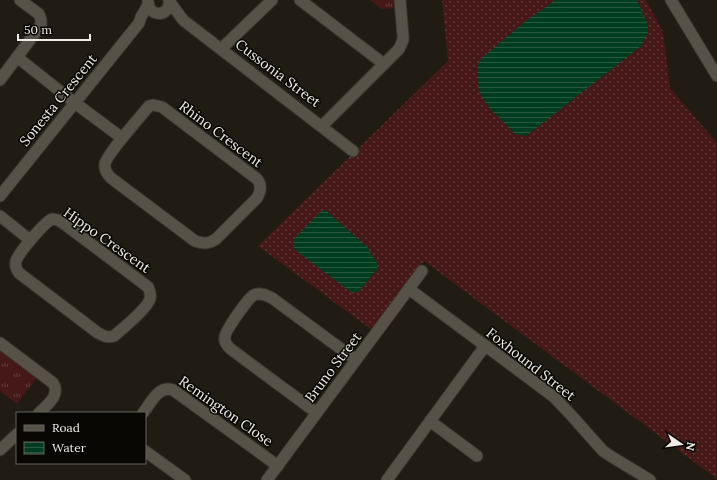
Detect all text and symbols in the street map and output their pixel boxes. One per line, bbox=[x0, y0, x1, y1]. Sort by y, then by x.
scale bar bbox=[18, 16, 90, 42]
text: 50 m bbox=[24, 22, 52, 37]
street label: Cussonia Street bbox=[232, 35, 325, 111]
street label: Sonesta Crescent bbox=[15, 50, 101, 150]
street label: Rhino Crescent bbox=[176, 97, 267, 172]
street label: Hippo Crescent bbox=[60, 203, 154, 277]
street label: Foxhound Street bbox=[483, 324, 580, 405]
street label: Bruno Street bbox=[301, 328, 366, 406]
street label: Remington Close bbox=[176, 372, 277, 450]
legend bbox=[16, 412, 146, 464]
text: Road bbox=[52, 420, 80, 435]
north arrow bbox=[661, 424, 701, 464]
text: Water bbox=[52, 440, 87, 455]
text: N bbox=[683, 441, 699, 452]

